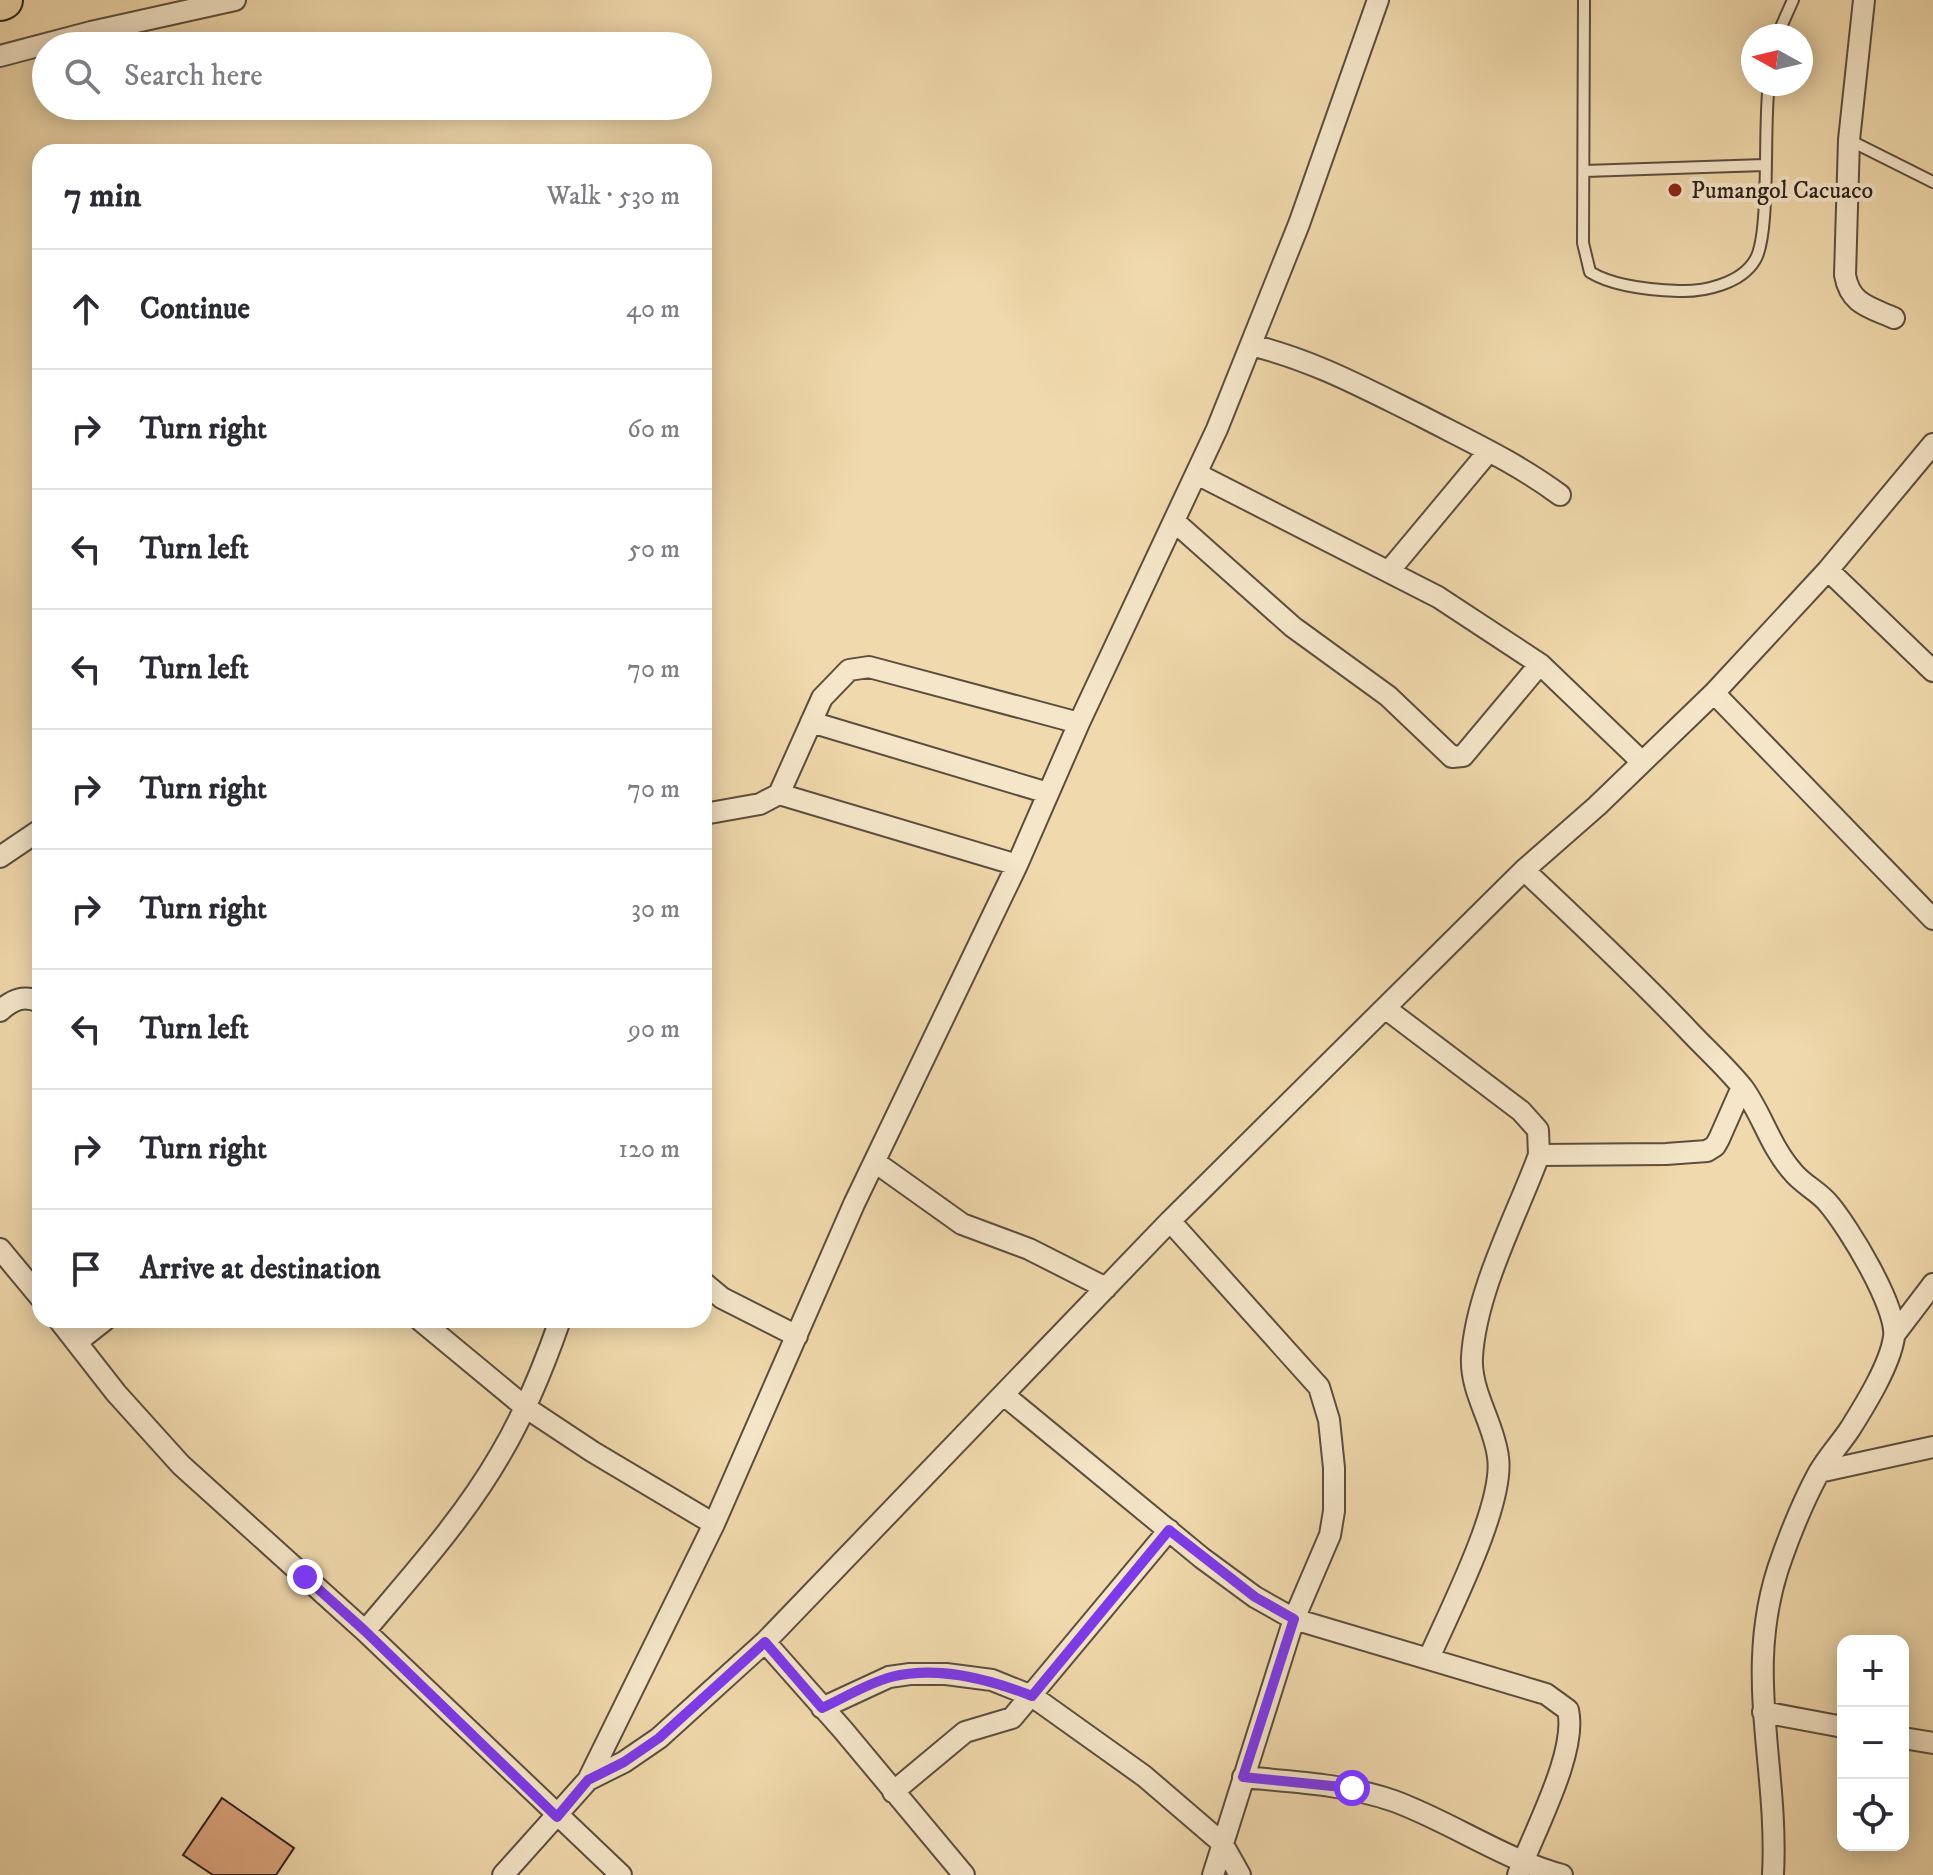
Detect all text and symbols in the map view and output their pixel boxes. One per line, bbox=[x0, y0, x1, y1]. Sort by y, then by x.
north arrow bbox=[1741, 24, 1813, 96]
search box bbox=[32, 32, 712, 120]
icon: search bbox=[60, 54, 104, 98]
text: Search here bbox=[124, 58, 263, 95]
text: 7 min bbox=[64, 175, 141, 217]
place label: Pumangol Cacuaco bbox=[1691, 176, 1873, 206]
text: Walk · 530 m bbox=[547, 180, 680, 213]
marker: Pumangol Cacuaco bbox=[1666, 181, 1684, 199]
icon: ahead bbox=[64, 287, 108, 331]
text: Continue bbox=[140, 291, 250, 328]
text: 40 m bbox=[626, 293, 680, 326]
icon: right bbox=[64, 407, 108, 451]
text: Turn right bbox=[140, 411, 267, 448]
text: 60 m bbox=[627, 413, 680, 446]
icon: left bbox=[64, 527, 108, 571]
text: Turn left bbox=[140, 531, 249, 568]
text: 50 m bbox=[628, 533, 680, 566]
icon: left bbox=[64, 647, 108, 691]
text: Turn left bbox=[140, 651, 249, 688]
text: 70 m bbox=[627, 653, 680, 686]
icon: right bbox=[64, 767, 108, 811]
text: Turn right bbox=[140, 771, 267, 808]
text: 70 m bbox=[627, 773, 680, 806]
icon: right bbox=[64, 887, 108, 931]
text: Turn right bbox=[140, 891, 267, 928]
text: 30 m bbox=[631, 893, 680, 926]
icon: left bbox=[64, 1007, 108, 1051]
text: Turn left bbox=[140, 1011, 249, 1048]
text: 90 m bbox=[628, 1013, 680, 1046]
icon: right bbox=[64, 1127, 108, 1171]
text: Turn right bbox=[140, 1131, 267, 1168]
text: 120 m bbox=[619, 1133, 680, 1166]
icon: arrive bbox=[64, 1247, 108, 1291]
text: Arrive at destination bbox=[140, 1251, 381, 1288]
route end bbox=[287, 1559, 323, 1595]
map controls bbox=[1837, 1635, 1909, 1851]
button: + bbox=[1837, 1635, 1909, 1707]
button: − bbox=[1837, 1707, 1909, 1779]
route start bbox=[1334, 1770, 1370, 1806]
button: locate bbox=[1837, 1779, 1909, 1851]

